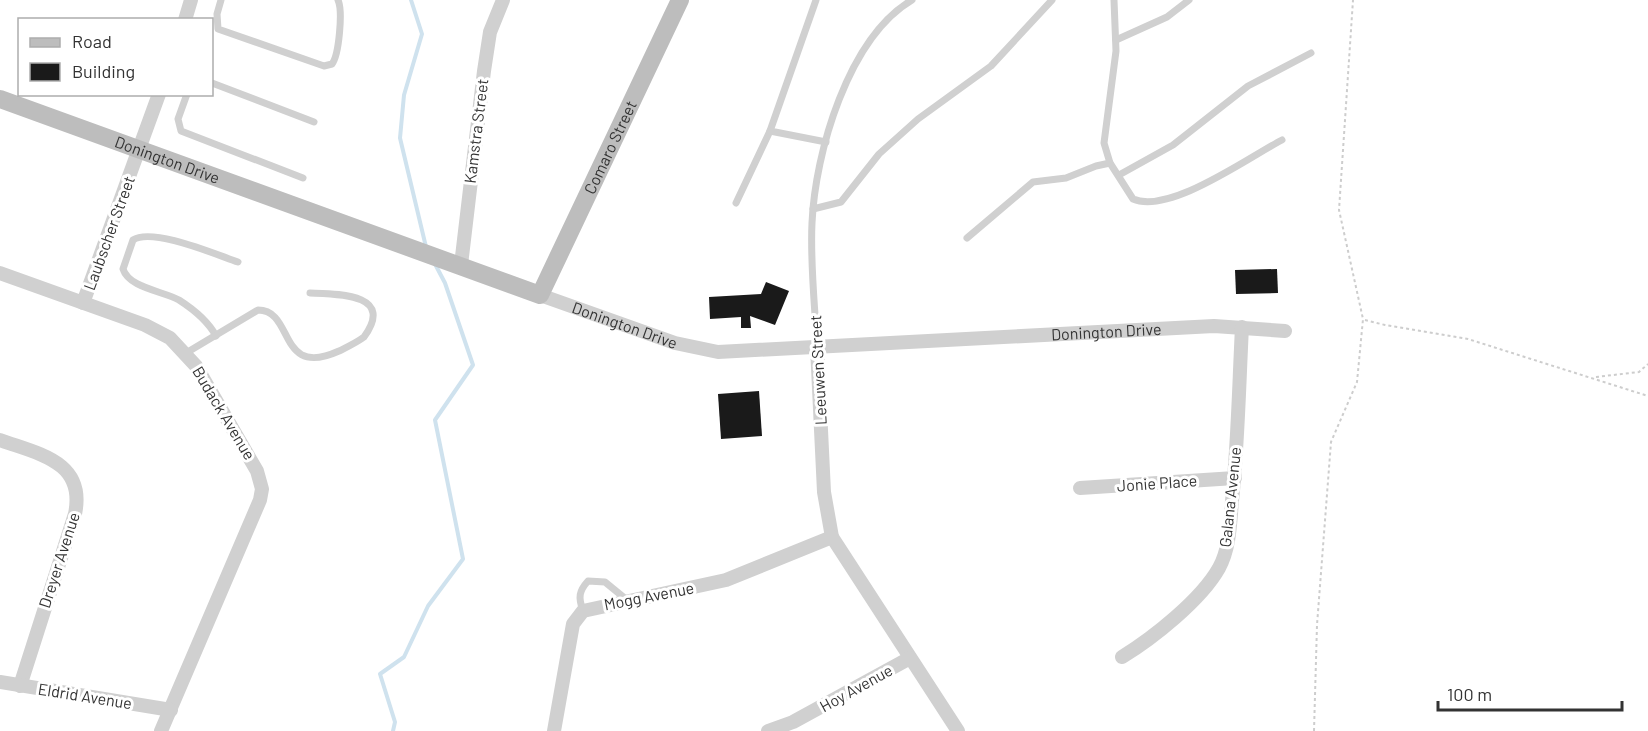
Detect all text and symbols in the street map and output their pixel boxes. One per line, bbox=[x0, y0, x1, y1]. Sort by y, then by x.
legend bbox=[18, 18, 213, 96]
text: Road bbox=[72, 30, 112, 52]
text: Building bbox=[72, 60, 135, 82]
street label: Kamstra Street bbox=[460, 77, 491, 184]
street label: Comaro Street bbox=[579, 97, 640, 197]
street label: Donington Drive bbox=[112, 132, 223, 187]
street label: Laubscher Street bbox=[79, 173, 138, 293]
street label: Donington Drive bbox=[570, 297, 680, 352]
street label: Leeuwen Street bbox=[805, 315, 830, 425]
street label: Donington Drive bbox=[1051, 319, 1162, 344]
street label: Budack Avenue bbox=[189, 363, 260, 463]
street label: Galana Avenue bbox=[1215, 446, 1244, 548]
street label: Jonie Place bbox=[1116, 470, 1198, 495]
street label: Dreyer Avenue bbox=[34, 510, 83, 610]
street label: Mogg Avenue bbox=[602, 577, 696, 614]
street label: Hoy Avenue bbox=[816, 660, 895, 715]
scale bar bbox=[1438, 674, 1622, 712]
street label: Eldrid Avenue bbox=[37, 679, 133, 712]
text: 100 m bbox=[1447, 683, 1492, 705]

